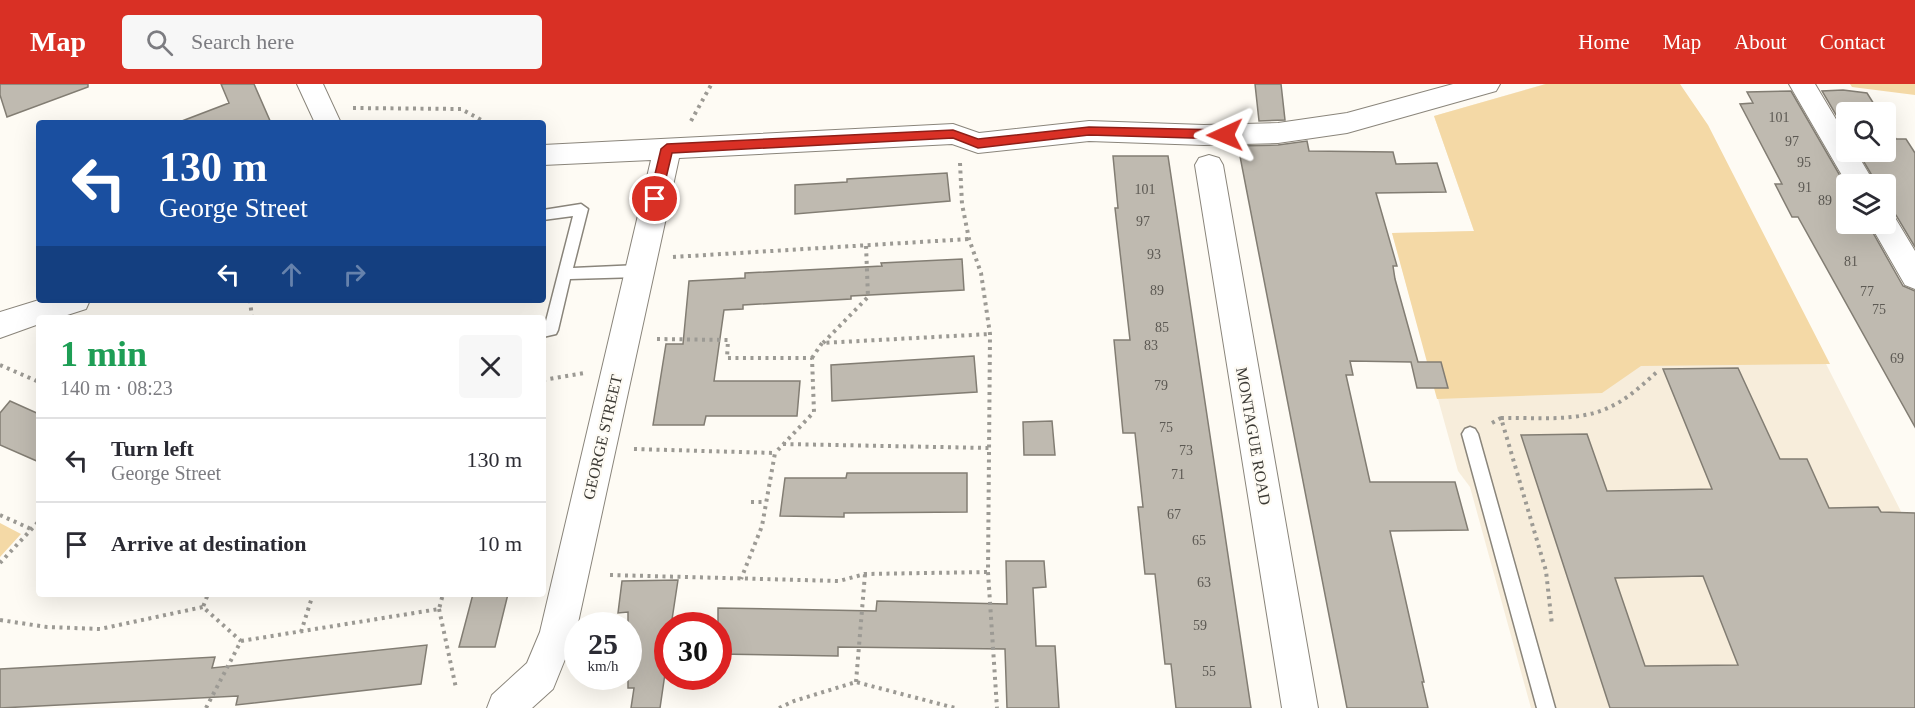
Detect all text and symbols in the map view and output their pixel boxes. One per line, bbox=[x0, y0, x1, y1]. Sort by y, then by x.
search box bbox=[122, 15, 542, 69]
text: Map bbox=[30, 26, 86, 57]
icon: search bbox=[143, 26, 176, 59]
text: Search here bbox=[191, 29, 294, 54]
text: Home bbox=[1578, 30, 1630, 54]
text: Map bbox=[1663, 30, 1701, 54]
text: About bbox=[1734, 30, 1787, 54]
text: Contact bbox=[1820, 30, 1885, 54]
map controls bbox=[1836, 102, 1896, 234]
button: search bbox=[1836, 102, 1896, 162]
position arrow bbox=[1193, 103, 1257, 167]
house number: 101 bbox=[1769, 110, 1790, 125]
house number: 97 bbox=[1785, 134, 1799, 149]
icon: left bbox=[60, 144, 138, 222]
text: 130 m bbox=[159, 144, 268, 190]
house number: 95 bbox=[1797, 155, 1811, 170]
pin bbox=[629, 173, 680, 224]
button: layers bbox=[1836, 174, 1896, 234]
house number: 91 bbox=[1798, 180, 1812, 195]
icon: arrive bbox=[638, 182, 671, 215]
house number: 101 bbox=[1135, 182, 1156, 197]
text: George Street bbox=[159, 193, 308, 223]
house number: 89 bbox=[1818, 193, 1832, 208]
house number: 97 bbox=[1136, 214, 1150, 229]
house number: 93 bbox=[1147, 247, 1161, 262]
house number: 81 bbox=[1844, 254, 1858, 269]
icon: left bbox=[212, 258, 245, 291]
icon: ahead bbox=[275, 258, 308, 291]
icon: right bbox=[338, 258, 371, 291]
house number: 89 bbox=[1150, 283, 1164, 298]
house number: 77 bbox=[1860, 284, 1874, 299]
house number: 75 bbox=[1872, 302, 1886, 317]
house number: 85 bbox=[1155, 320, 1169, 335]
text: 1 min bbox=[60, 334, 147, 374]
button: close bbox=[459, 335, 522, 398]
house number: 83 bbox=[1144, 338, 1158, 353]
house number: 69 bbox=[1890, 351, 1904, 366]
street label: MONTAGUE ROAD bbox=[1233, 366, 1274, 506]
street label: GEORGE STREET bbox=[580, 373, 625, 501]
text: 140 m · 08:23 bbox=[60, 377, 173, 399]
house number: 79 bbox=[1154, 378, 1168, 393]
house number: 75 bbox=[1159, 420, 1173, 435]
text: Turn left bbox=[111, 436, 194, 461]
house number: 73 bbox=[1179, 443, 1193, 458]
icon: left bbox=[60, 444, 93, 477]
text: 130 m bbox=[466, 447, 522, 472]
text: George Street bbox=[111, 462, 221, 484]
house number: 71 bbox=[1171, 467, 1185, 482]
house number: 67 bbox=[1167, 507, 1181, 522]
icon: arrive bbox=[60, 528, 93, 561]
text: Arrive at destination bbox=[111, 531, 307, 556]
text: 10 m bbox=[477, 531, 522, 556]
house number: 65 bbox=[1192, 533, 1206, 548]
house number: 63 bbox=[1197, 575, 1211, 590]
speed limit sign: 30 bbox=[654, 612, 732, 690]
house number: 59 bbox=[1193, 618, 1207, 633]
text: 25 bbox=[588, 627, 618, 660]
text: km/h bbox=[588, 658, 618, 674]
house number: 55 bbox=[1202, 664, 1216, 679]

